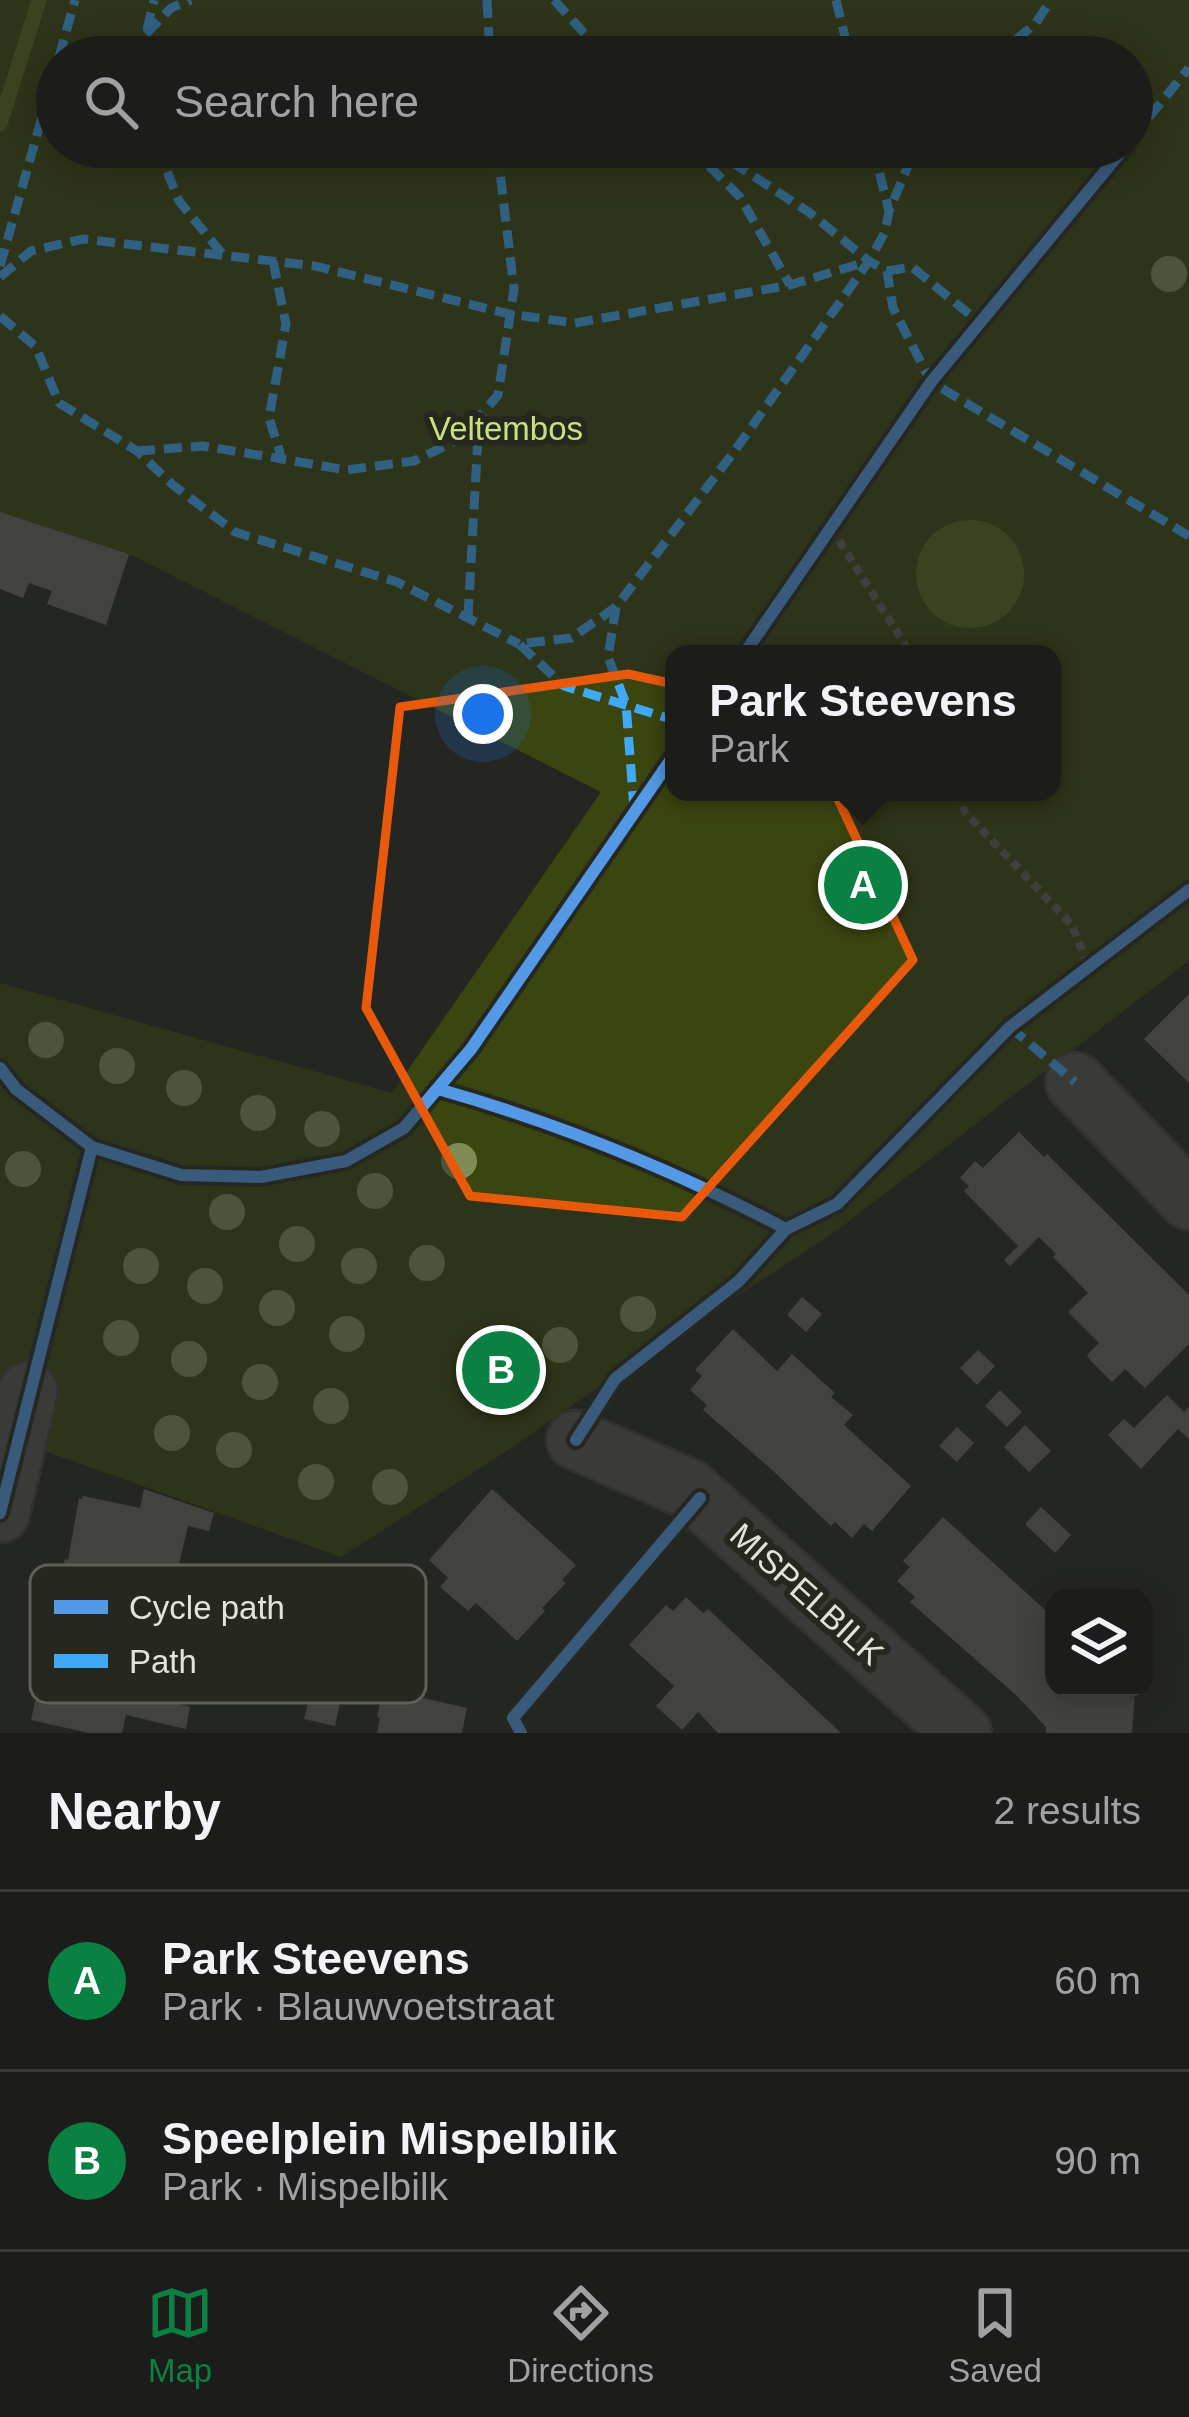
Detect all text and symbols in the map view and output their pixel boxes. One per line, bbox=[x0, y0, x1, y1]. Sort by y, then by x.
search box bbox=[36, 36, 1153, 168]
icon: search bbox=[78, 69, 144, 135]
text: Search here bbox=[174, 76, 419, 127]
park label: Veltembos bbox=[429, 410, 583, 447]
popup bbox=[665, 645, 1061, 801]
text: Park Steevens bbox=[709, 675, 1017, 726]
your location bbox=[453, 684, 513, 744]
text: Park bbox=[709, 727, 789, 770]
pin: A bbox=[824, 840, 902, 930]
pin: B bbox=[462, 1325, 540, 1415]
street label: MISPELBILK bbox=[723, 1516, 891, 1672]
legend bbox=[30, 1565, 426, 1703]
text: Cycle path bbox=[129, 1589, 285, 1626]
map controls bbox=[1045, 1589, 1153, 1697]
button: layers bbox=[1045, 1589, 1153, 1697]
text: Path bbox=[129, 1643, 197, 1680]
text: Nearby bbox=[48, 1783, 221, 1840]
text: 2 results bbox=[994, 1789, 1141, 1832]
text: Park Steevens bbox=[162, 1933, 470, 1984]
text: A bbox=[73, 1959, 101, 2002]
text: 60 m bbox=[1054, 1959, 1141, 2002]
text: Park · Blauwvoetstraat bbox=[162, 1985, 554, 2028]
text: Speelplein Mispelblik bbox=[162, 2113, 617, 2164]
text: B bbox=[73, 2139, 101, 2182]
text: 90 m bbox=[1054, 2139, 1141, 2182]
text: Park · Mispelbilk bbox=[162, 2165, 448, 2208]
tab: Map bbox=[147, 2280, 213, 2390]
tab: Directions bbox=[507, 2280, 654, 2390]
tab: Saved bbox=[948, 2280, 1042, 2390]

